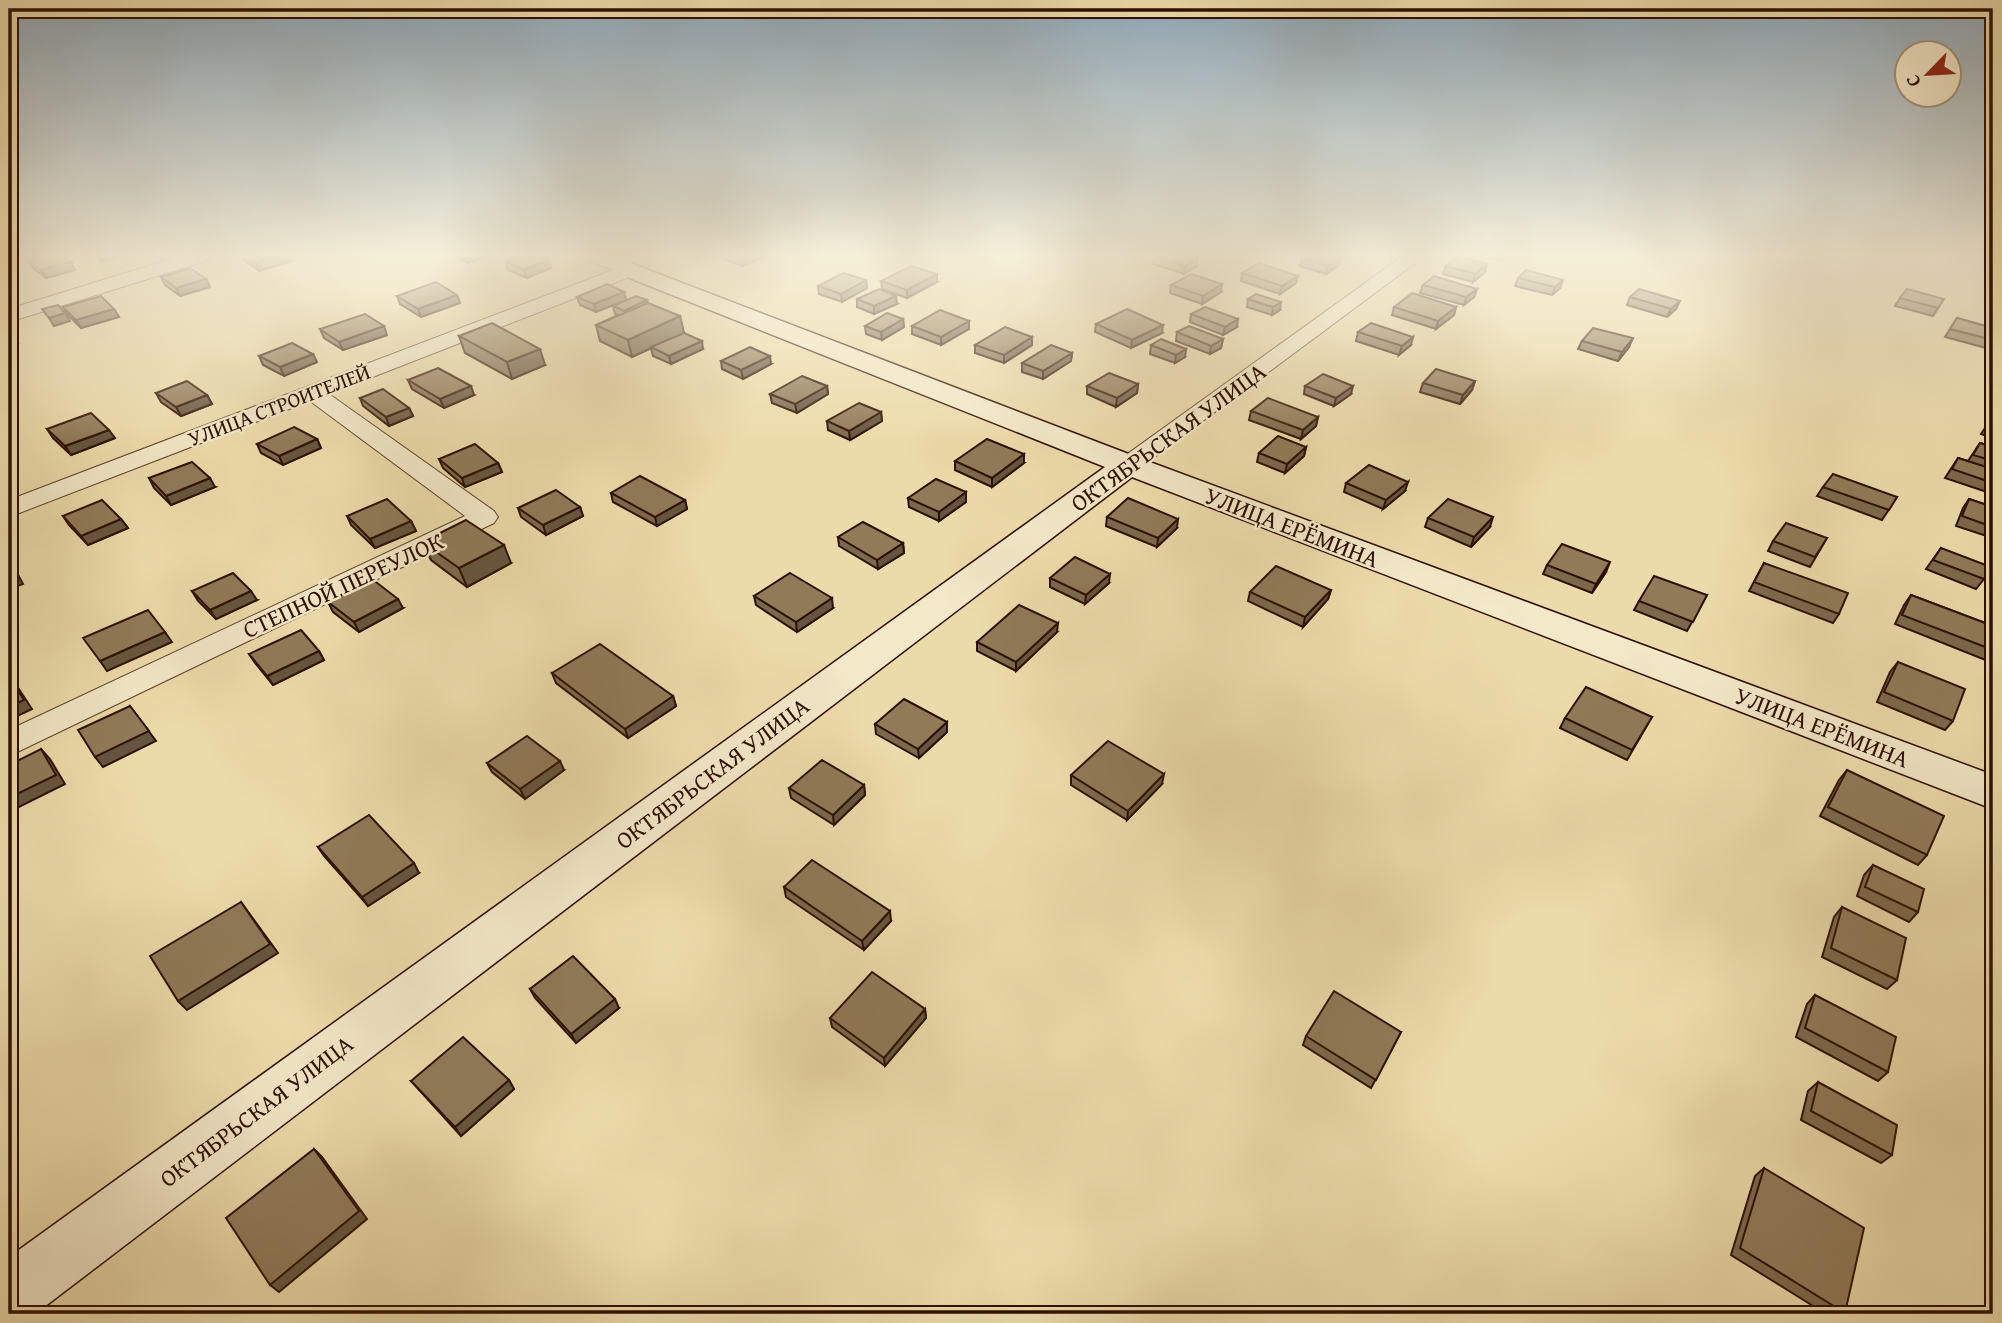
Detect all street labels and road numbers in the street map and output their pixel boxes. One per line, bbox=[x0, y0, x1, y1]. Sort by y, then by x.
street label: ОКТЯБРЬСКАЯ УЛИЦА bbox=[1063, 354, 1274, 520]
street label: УЛИЦА СТРОИТЕЛЕЙ bbox=[183, 356, 375, 454]
street label: УЛИЦА ЕРЁМИНА bbox=[1200, 478, 1385, 576]
street label: СТЕПНОЙ ПЕРЕУЛОК bbox=[237, 523, 449, 647]
street label: УЛИЦА ЕРЁМИНА bbox=[1730, 678, 1915, 776]
street label: ОКТЯБРЬСКАЯ УЛИЦА bbox=[608, 688, 817, 858]
street label: ОКТЯБРЬСКАЯ УЛИЦА bbox=[152, 1026, 361, 1196]

